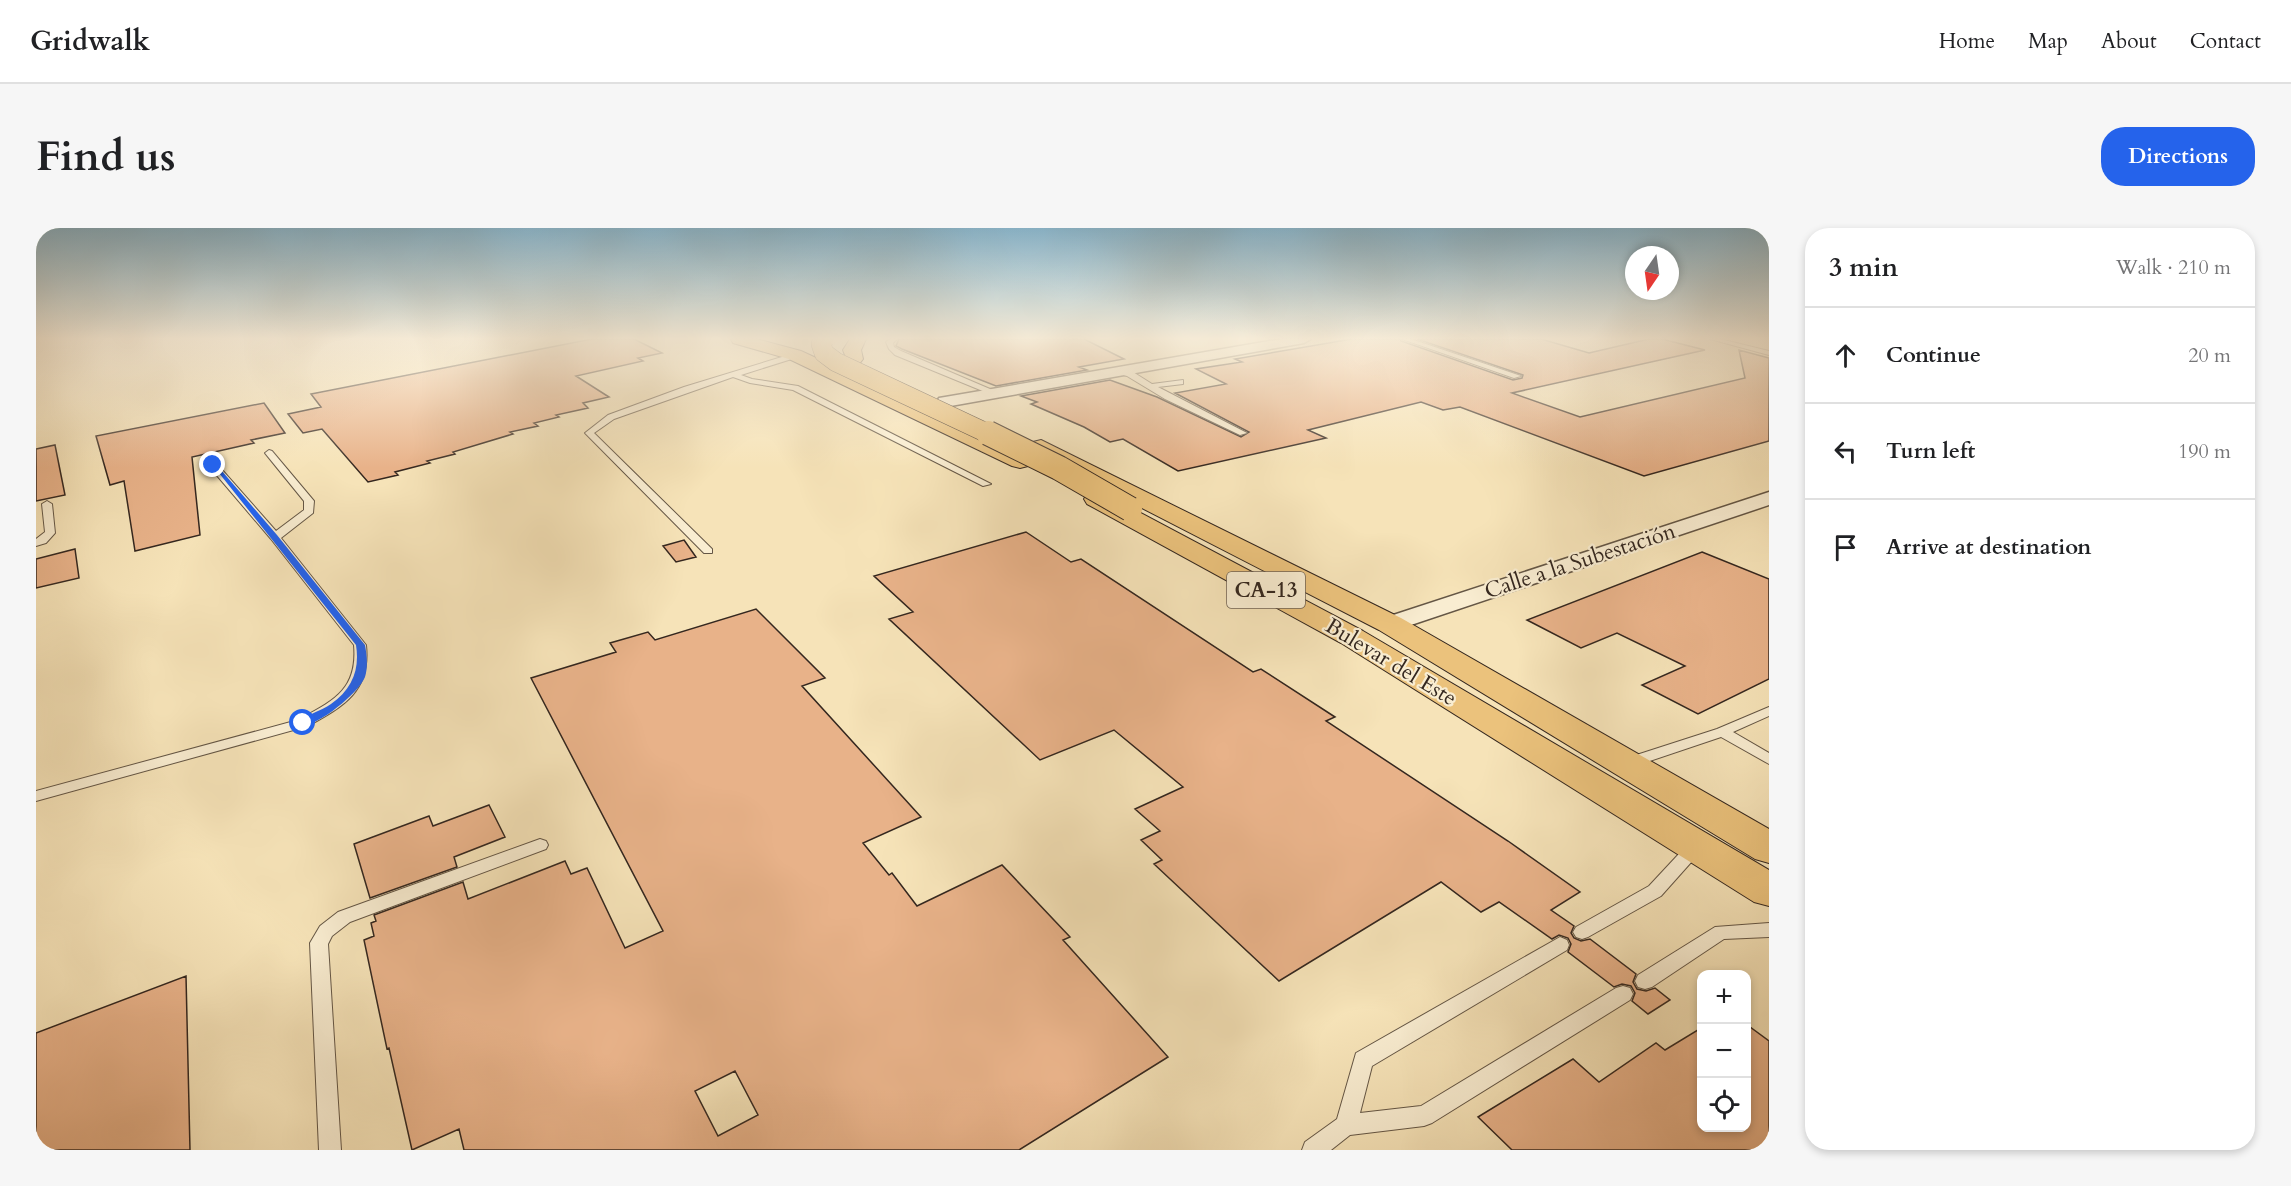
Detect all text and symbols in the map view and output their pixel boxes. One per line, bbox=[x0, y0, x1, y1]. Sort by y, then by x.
text: Gridwalk bbox=[30, 22, 150, 60]
text: Home bbox=[1939, 27, 1995, 56]
text: Map bbox=[2028, 27, 2068, 56]
text: About bbox=[2101, 27, 2157, 56]
text: Contact bbox=[2190, 27, 2261, 56]
button: Directions bbox=[2101, 127, 2255, 186]
text: Find us bbox=[36, 128, 176, 185]
north arrow bbox=[1625, 246, 1679, 300]
text: 3 min bbox=[1829, 250, 1898, 285]
text: Walk · 210 m bbox=[2116, 254, 2231, 281]
icon: ahead bbox=[1829, 339, 1862, 372]
text: Continue bbox=[1886, 340, 1981, 370]
text: 20 m bbox=[2188, 342, 2231, 369]
icon: left bbox=[1829, 435, 1862, 468]
text: Turn left bbox=[1886, 436, 1975, 466]
text: 190 m bbox=[2178, 438, 2231, 465]
route end bbox=[199, 451, 225, 477]
street label: Calle a la Subestación bbox=[1481, 516, 1680, 606]
icon: arrive bbox=[1829, 531, 1862, 564]
text: Arrive at destination bbox=[1886, 532, 2091, 562]
road number: CA-13 bbox=[1227, 572, 1305, 608]
street label: Bulevar del Este bbox=[1320, 611, 1462, 713]
route start bbox=[289, 709, 315, 735]
map controls bbox=[1697, 970, 1751, 1132]
button: + bbox=[1697, 970, 1751, 1024]
button: − bbox=[1697, 1024, 1751, 1078]
button: locate bbox=[1697, 1078, 1751, 1132]

